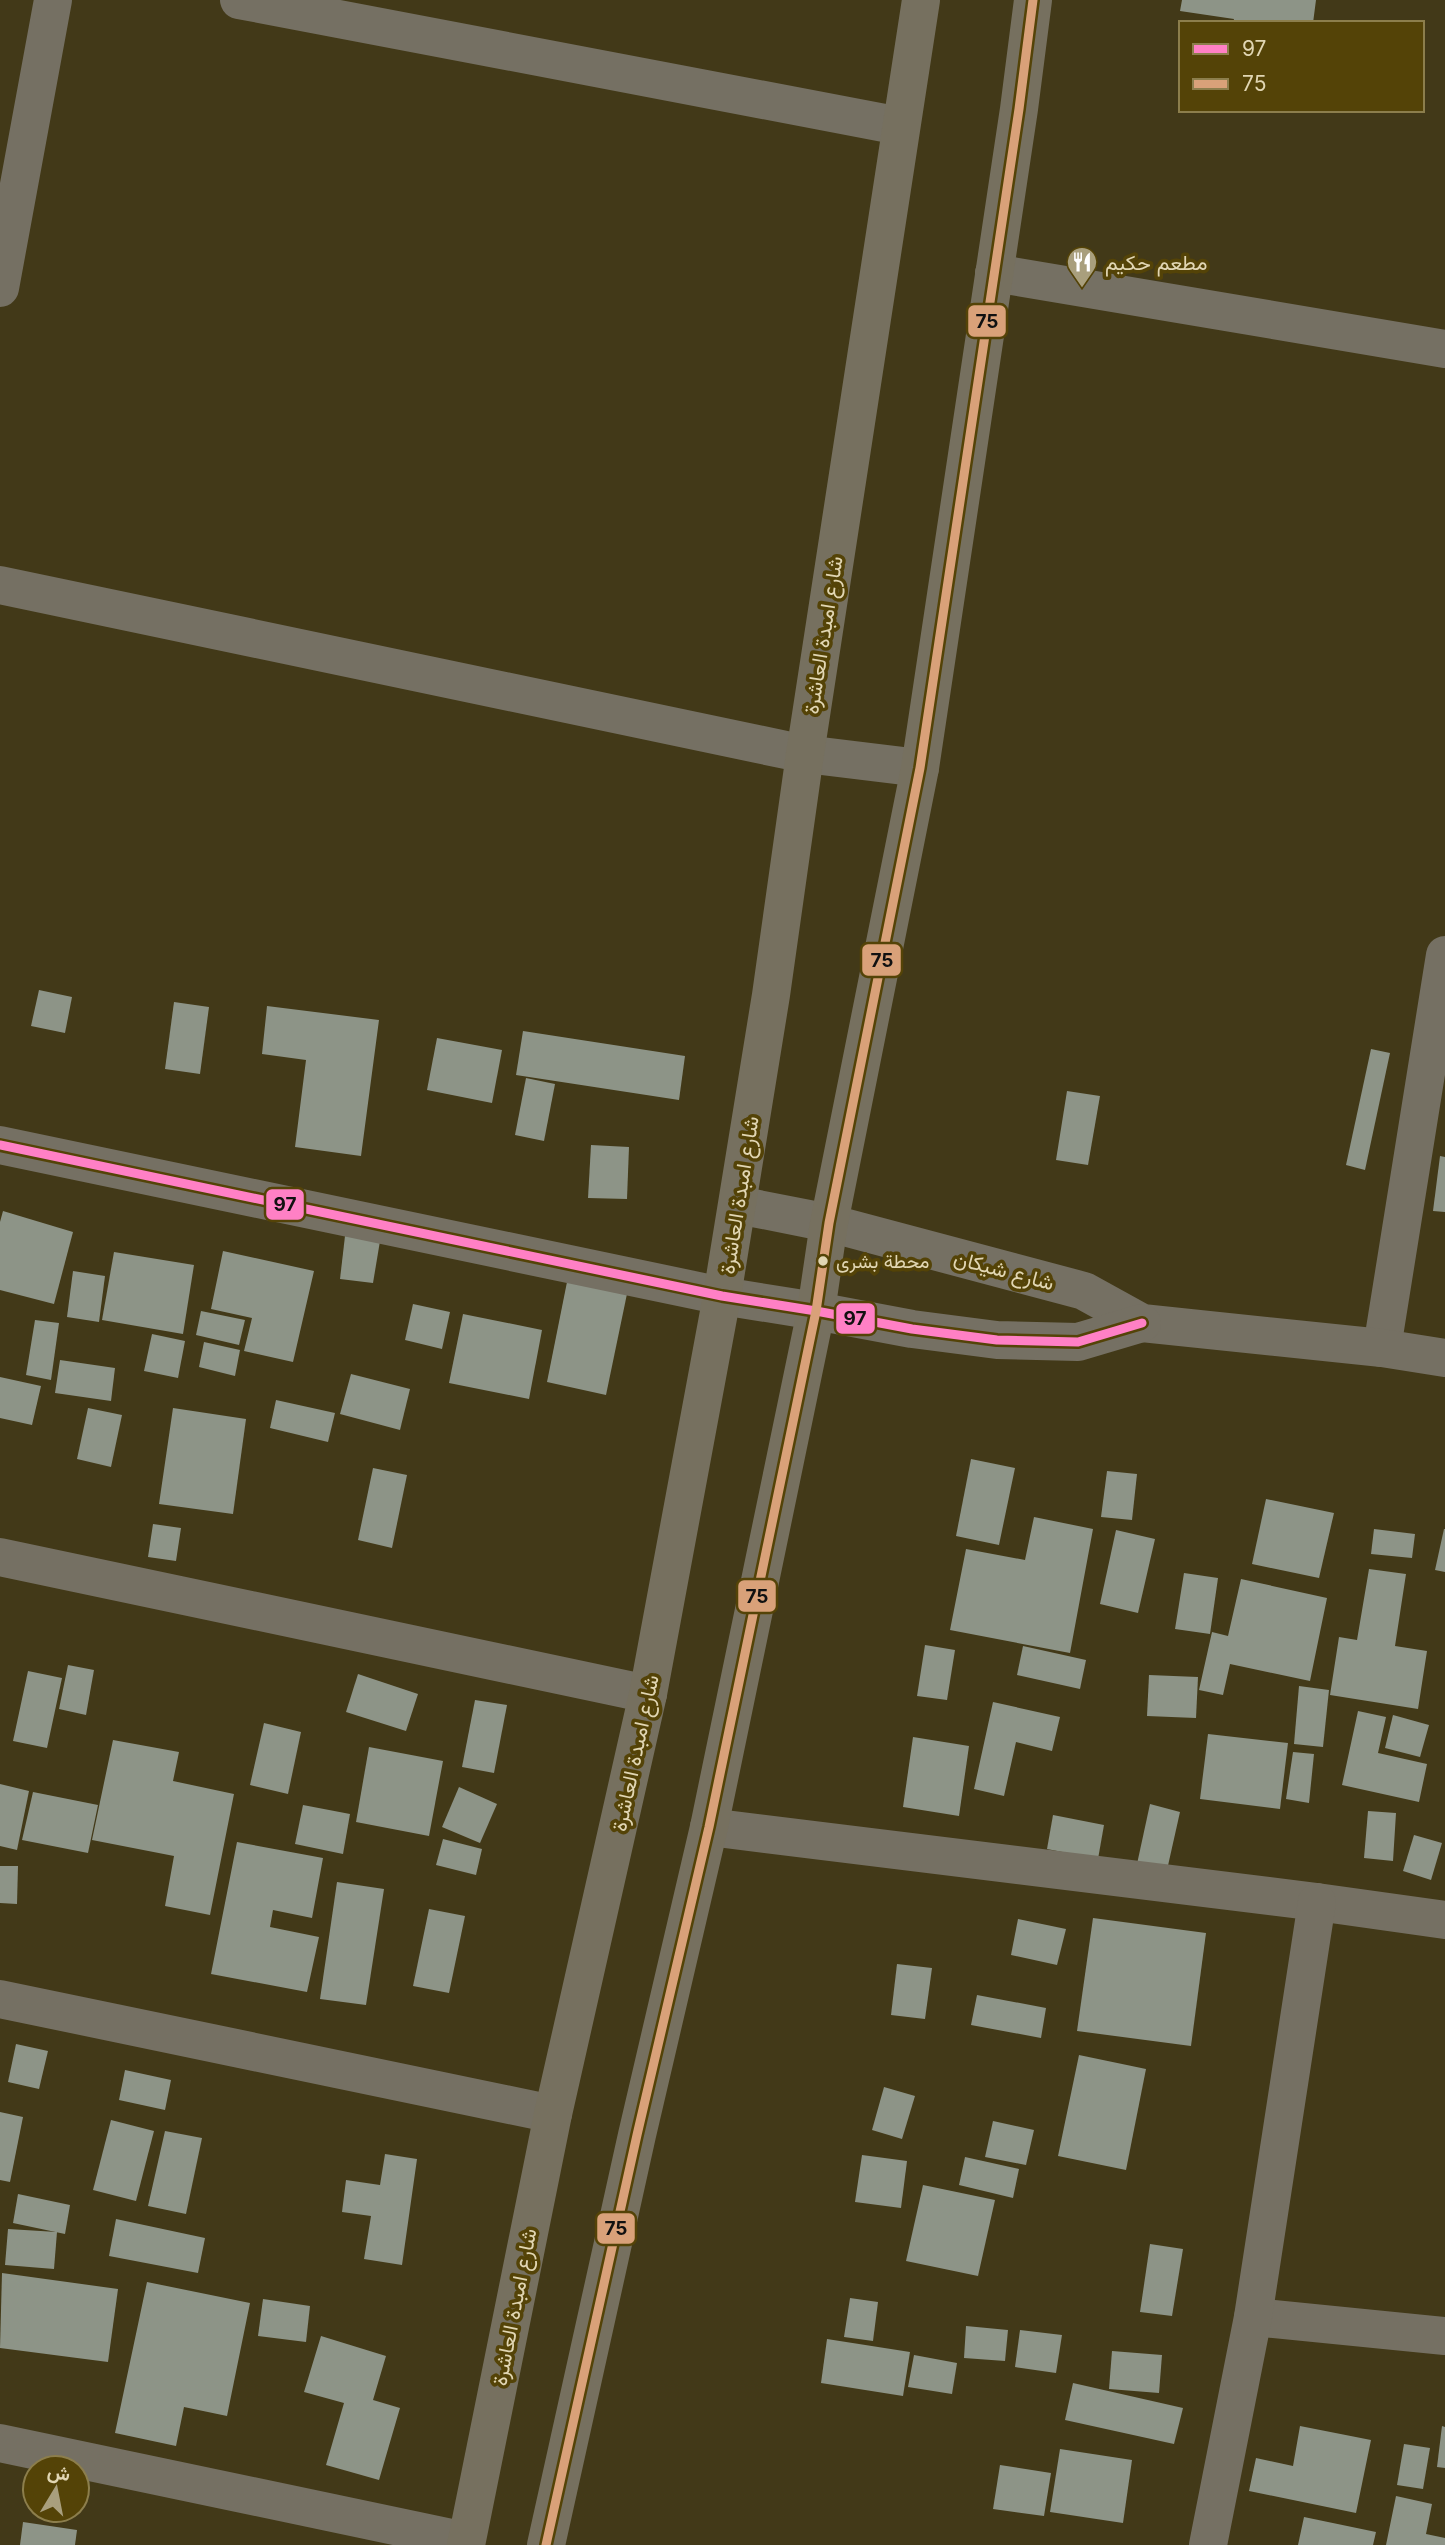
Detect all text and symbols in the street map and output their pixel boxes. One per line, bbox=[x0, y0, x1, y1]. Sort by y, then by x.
legend bbox=[1179, 21, 1424, 112]
text: 97 bbox=[1242, 36, 1267, 61]
text: 75 bbox=[1242, 71, 1266, 96]
restaurant icon: مطعم حكيم bbox=[1065, 245, 1099, 289]
place label: مطعم حكيم bbox=[1105, 250, 1207, 277]
line badge: 75 bbox=[967, 304, 1007, 338]
text: 75 bbox=[975, 310, 999, 333]
street label: شارع امبدة العاشرة bbox=[798, 554, 850, 716]
line badge: 75 bbox=[861, 943, 902, 977]
text: 75 bbox=[870, 949, 894, 972]
street label: شارع امبدة العاشرة bbox=[714, 1114, 766, 1276]
line badge: 97 bbox=[265, 1188, 305, 1221]
text: 97 bbox=[273, 1193, 297, 1216]
street label: شارع شيكان bbox=[951, 1245, 1057, 1297]
place label: محطة بشرى bbox=[836, 1250, 930, 1273]
marker: محطة بشرى bbox=[816, 1254, 830, 1268]
line badge: 97 bbox=[835, 1302, 876, 1335]
text: 97 bbox=[843, 1307, 867, 1330]
line badge: 75 bbox=[737, 1579, 777, 1613]
text: 75 bbox=[745, 1585, 769, 1608]
street label: شارع امبدة العاشرة bbox=[606, 1672, 666, 1834]
line badge: 75 bbox=[596, 2212, 636, 2245]
text: 75 bbox=[604, 2217, 628, 2240]
street label: شارع امبدة العاشرة bbox=[487, 2226, 543, 2388]
north arrow bbox=[21, 2454, 91, 2524]
text: ش bbox=[46, 2459, 72, 2486]

